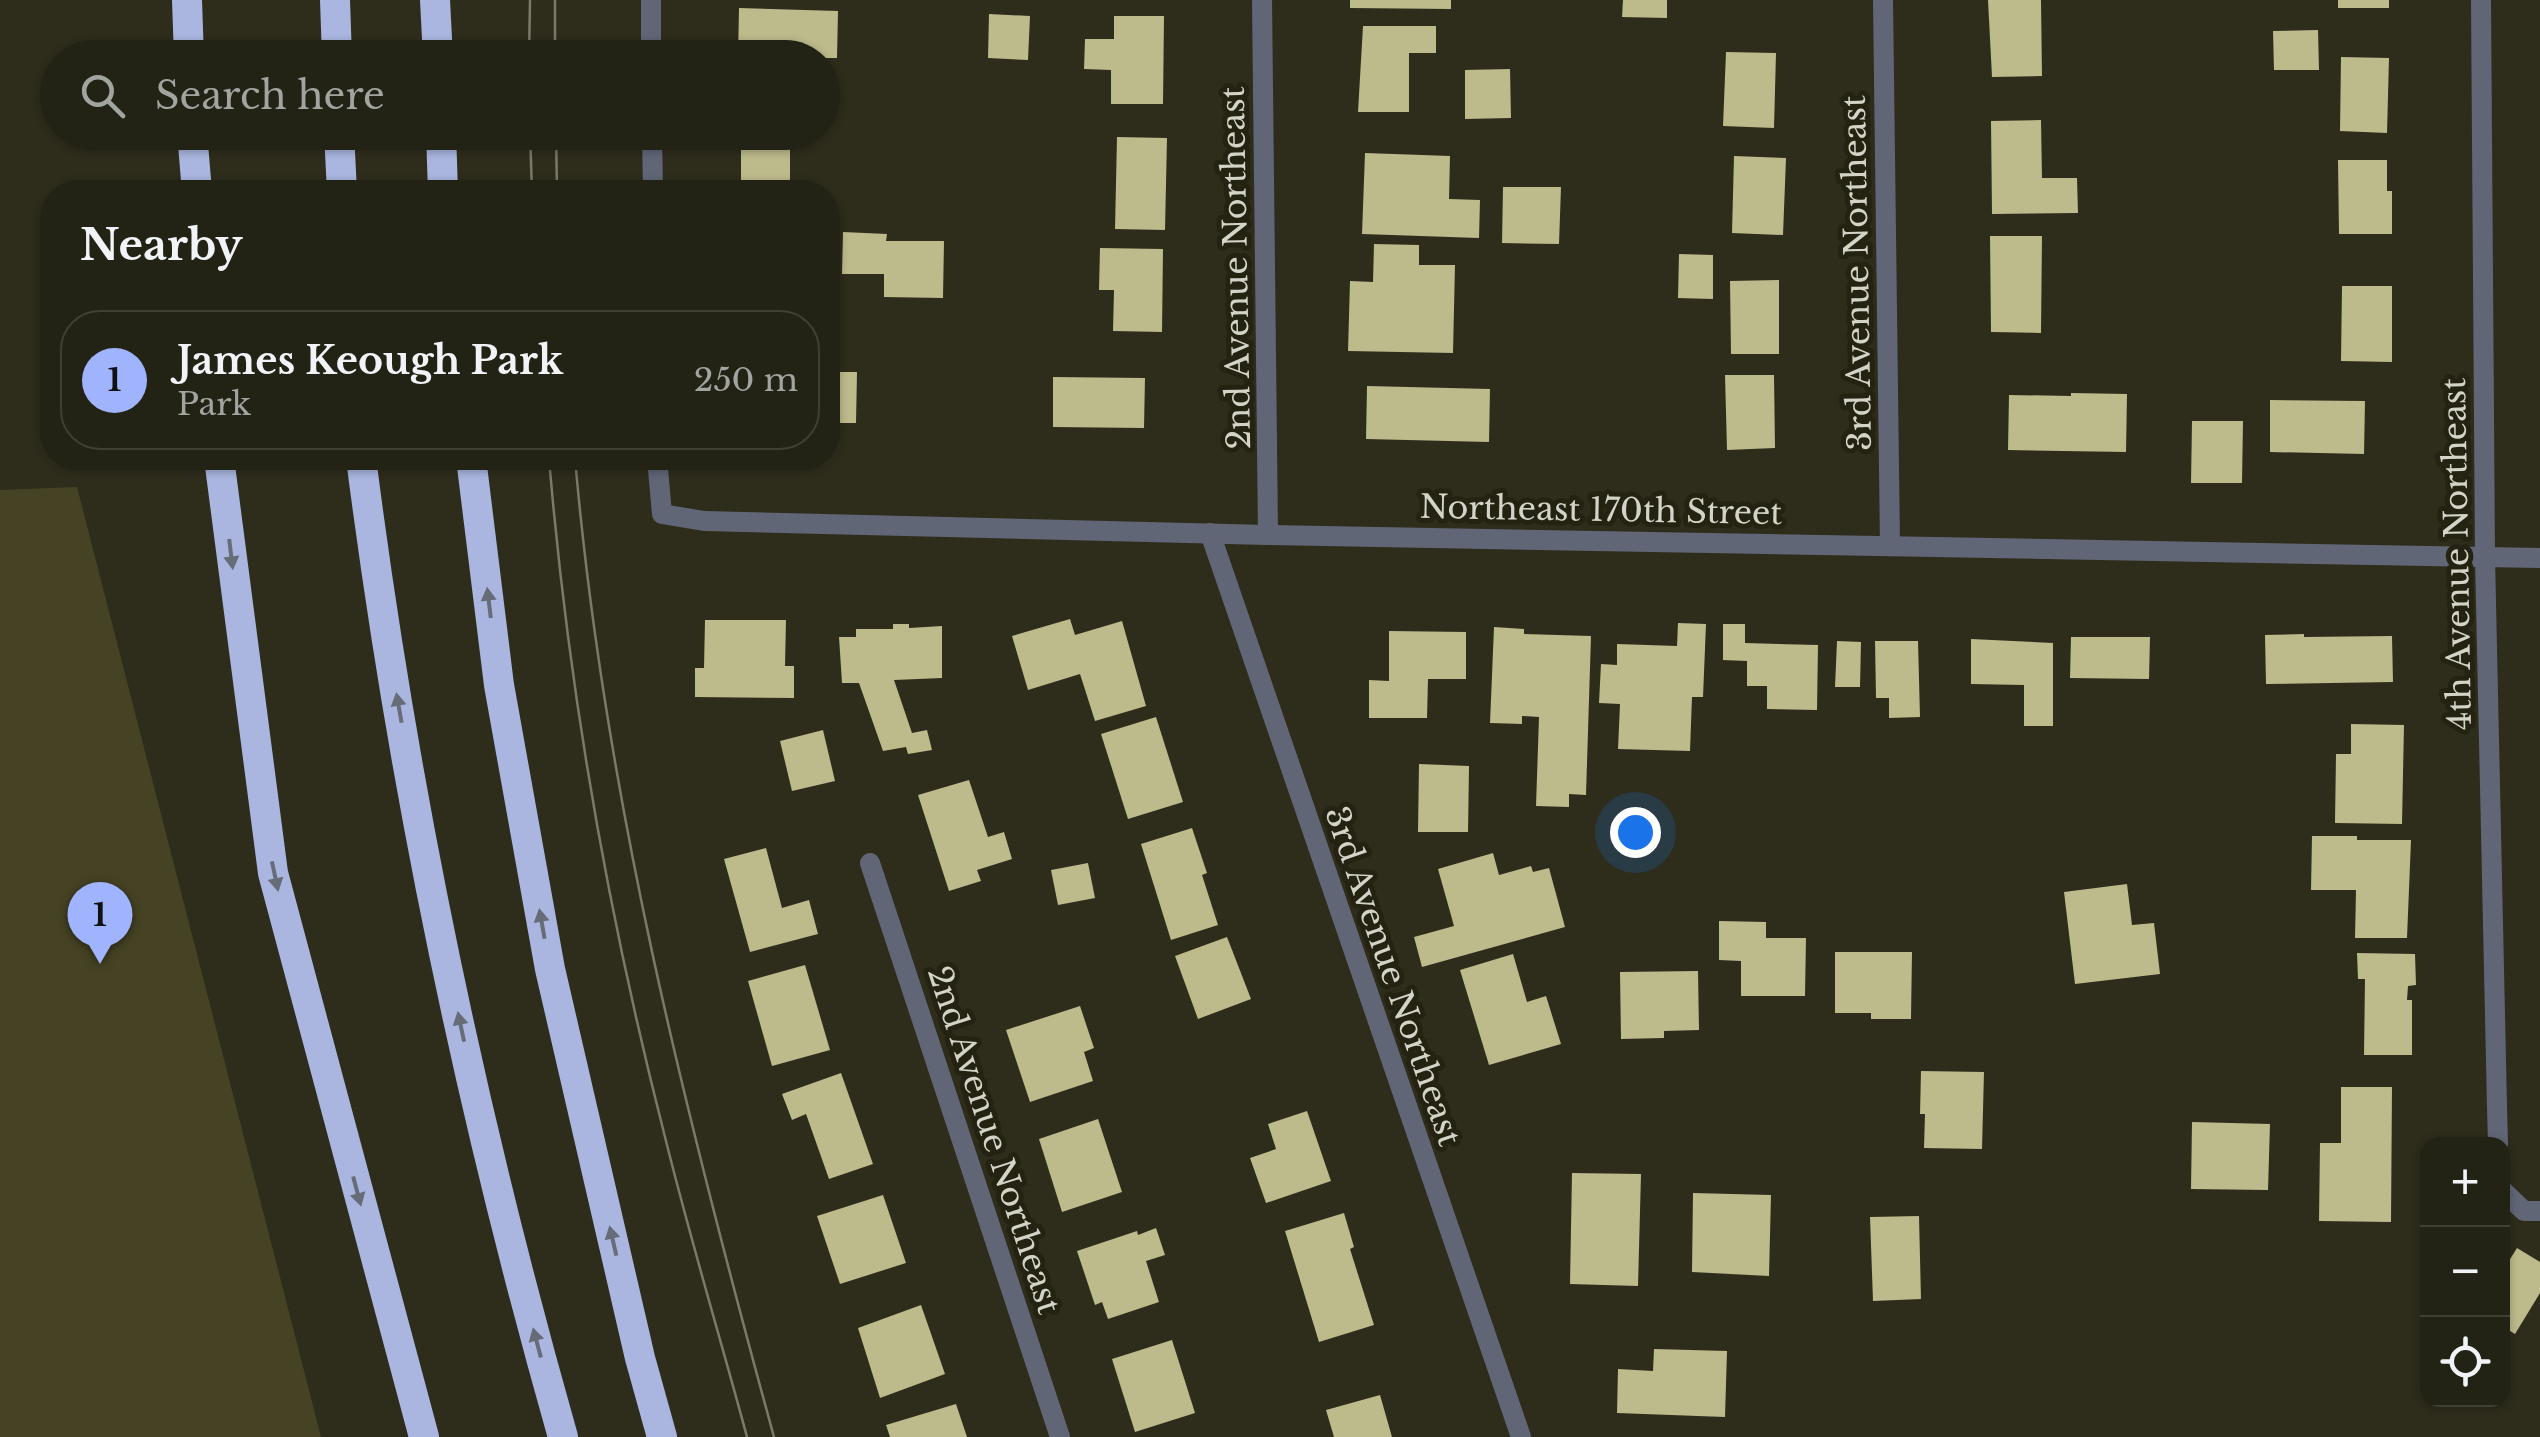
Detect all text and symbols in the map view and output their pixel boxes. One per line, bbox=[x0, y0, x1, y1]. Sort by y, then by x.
search box bbox=[40, 40, 840, 150]
icon: search bbox=[75, 68, 130, 123]
text: Search here bbox=[155, 72, 385, 119]
street label: 2nd Avenue Northeast bbox=[1213, 86, 1259, 450]
street label: 3rd Avenue Northeast bbox=[1834, 95, 1880, 451]
text: Nearby bbox=[80, 219, 243, 271]
text: James Keough Park bbox=[177, 337, 563, 384]
text: 1 bbox=[108, 360, 121, 400]
text: 250 m bbox=[694, 360, 798, 400]
street label: 4th Avenue Northeast bbox=[2434, 377, 2480, 731]
text: Park bbox=[177, 384, 251, 424]
street label: Northeast 170th Street bbox=[1419, 487, 1783, 533]
one-way arrow bbox=[224, 539, 240, 571]
one-way arrow bbox=[481, 587, 497, 618]
one-way arrow bbox=[391, 692, 406, 723]
street label: 3rd Avenue Northeast bbox=[1316, 801, 1470, 1151]
your location bbox=[1610, 807, 1661, 858]
one-way arrow bbox=[267, 861, 283, 892]
pin: 1 bbox=[68, 882, 132, 964]
one-way arrow bbox=[534, 907, 549, 939]
street label: 2nd Avenue Northeast bbox=[919, 961, 1069, 1319]
one-way arrow bbox=[453, 1011, 468, 1042]
map controls bbox=[2420, 1137, 2510, 1407]
button: + bbox=[2420, 1137, 2510, 1227]
one-way arrow bbox=[350, 1175, 366, 1206]
one-way arrow bbox=[605, 1225, 620, 1256]
button: − bbox=[2420, 1227, 2510, 1317]
button: locate bbox=[2420, 1317, 2510, 1407]
one-way arrow bbox=[528, 1327, 544, 1358]

